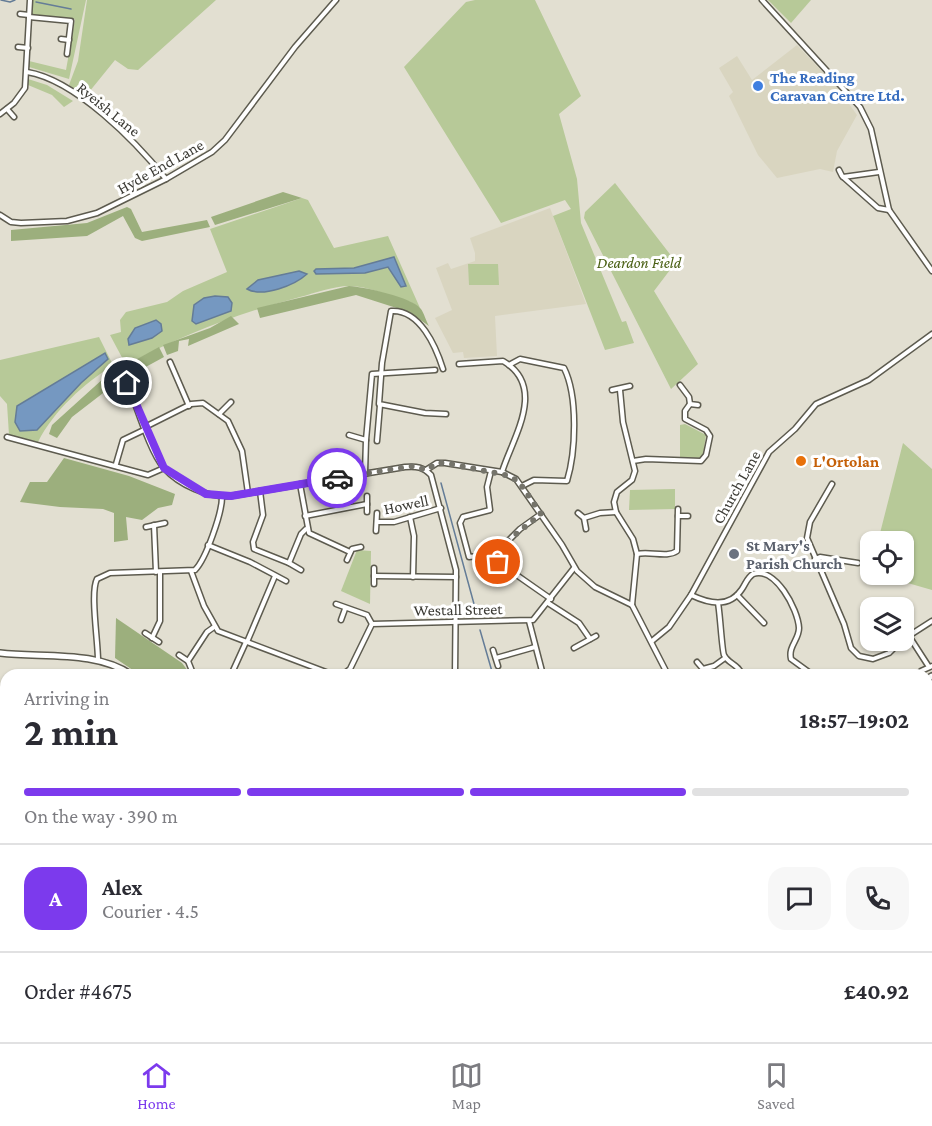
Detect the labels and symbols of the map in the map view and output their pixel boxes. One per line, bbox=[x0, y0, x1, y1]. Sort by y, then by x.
place label: The Reading Caravan Centre Ltd. bbox=[770, 69, 905, 104]
street label: Ryeish Lane bbox=[73, 79, 144, 141]
marker: The Reading Caravan Centre Ltd. bbox=[751, 79, 765, 93]
street label: Hyde End Lane bbox=[114, 136, 207, 198]
park label: Deardon Field bbox=[597, 254, 682, 271]
pin bbox=[101, 357, 152, 408]
courier bbox=[307, 448, 367, 508]
street label: Church Lane bbox=[709, 448, 764, 527]
place label: L'Ortolan bbox=[813, 453, 879, 470]
marker: L'Ortolan bbox=[794, 454, 808, 468]
street label: Howell bbox=[382, 491, 430, 518]
pin bbox=[472, 536, 523, 587]
place label: St Mary's Parish Church bbox=[746, 537, 843, 572]
marker: St Mary's Parish Church bbox=[727, 547, 741, 561]
street label: Westall Street bbox=[413, 600, 503, 619]

